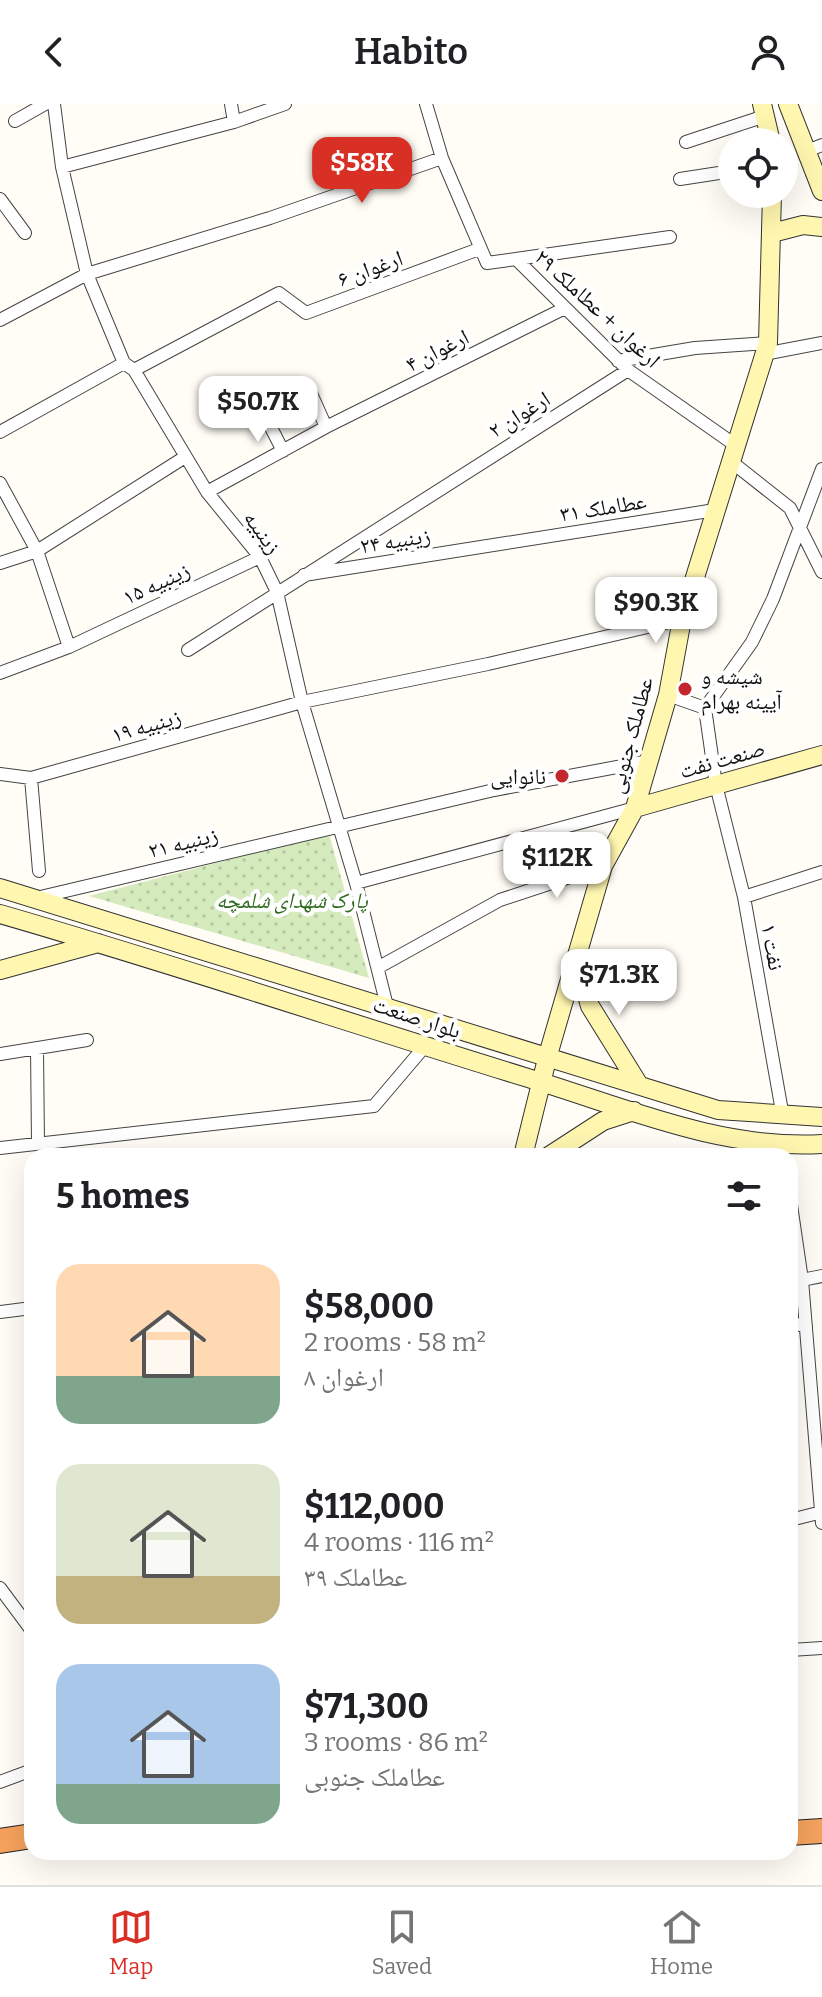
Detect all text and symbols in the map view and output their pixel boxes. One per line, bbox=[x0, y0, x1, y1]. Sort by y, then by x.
icon: back bbox=[32, 30, 76, 74]
text: Habito bbox=[354, 30, 468, 74]
icon: person bbox=[746, 30, 790, 74]
map controls bbox=[718, 128, 798, 208]
button: locate bbox=[718, 128, 798, 208]
pin: $58K bbox=[315, 137, 409, 205]
text: $58K bbox=[330, 147, 394, 178]
street label: ارغوان + عطاملک ۲۹ bbox=[529, 243, 666, 373]
street label: ارغوان ۶ bbox=[334, 244, 407, 293]
street label: ارغوان ۴ bbox=[401, 323, 473, 378]
pin: $50.7K bbox=[193, 376, 323, 444]
street label: ارغوان ۲ bbox=[483, 385, 555, 444]
text: $50.7K bbox=[217, 386, 299, 417]
street label: عطاملک ۳۱ bbox=[558, 487, 648, 528]
street label: زینبیه bbox=[238, 505, 287, 559]
street label: زینبیه ۲۴ bbox=[358, 522, 432, 559]
street label: زینبیه ۱۵ bbox=[118, 556, 194, 611]
pin: $90.3K bbox=[591, 577, 721, 645]
text: $90.3K bbox=[613, 587, 699, 618]
place label: شیشه و آیینه بهرام bbox=[701, 663, 782, 716]
street label: عطاملک جنوبی bbox=[602, 674, 659, 796]
marker: شیشه و آیینه بهرام bbox=[676, 680, 694, 698]
street label: زینبیه ۱۹ bbox=[108, 703, 184, 748]
street label: صنعت نفت bbox=[676, 734, 768, 785]
place label: نانوایی bbox=[490, 763, 546, 790]
marker: نانوایی bbox=[553, 767, 571, 785]
street label: زینبیه ۲۱ bbox=[145, 821, 221, 864]
pin: $112K bbox=[501, 832, 613, 900]
text: $112K bbox=[521, 842, 593, 873]
park label: پارک شهدای شلمچه bbox=[216, 887, 368, 914]
street label: نفت ۱ bbox=[755, 922, 790, 972]
pin: $71.3K bbox=[554, 949, 684, 1017]
text: $71.3K bbox=[579, 959, 659, 990]
street label: بلوار صنعت bbox=[370, 991, 464, 1044]
icon: filters bbox=[722, 1174, 766, 1218]
text: 5 homes bbox=[56, 1176, 190, 1217]
text: $58,000 bbox=[304, 1286, 434, 1327]
icon: home bbox=[120, 1296, 216, 1392]
text: 2 rooms · 58 m² bbox=[304, 1327, 486, 1358]
text: ارغوان ۸ bbox=[304, 1362, 384, 1393]
text: $112,000 bbox=[304, 1486, 445, 1527]
icon: home bbox=[120, 1496, 216, 1592]
text: 4 rooms · 116 m² bbox=[304, 1527, 494, 1558]
text: عطاملک ۳۹ bbox=[304, 1562, 407, 1593]
text: $71,300 bbox=[304, 1686, 429, 1727]
icon: home bbox=[120, 1696, 216, 1792]
text: 3 rooms · 86 m² bbox=[304, 1727, 488, 1758]
text: عطاملک جنوبی bbox=[304, 1762, 445, 1793]
tab: Map bbox=[109, 1905, 153, 1980]
tab: Saved bbox=[372, 1905, 432, 1980]
tab: Home bbox=[650, 1905, 713, 1980]

